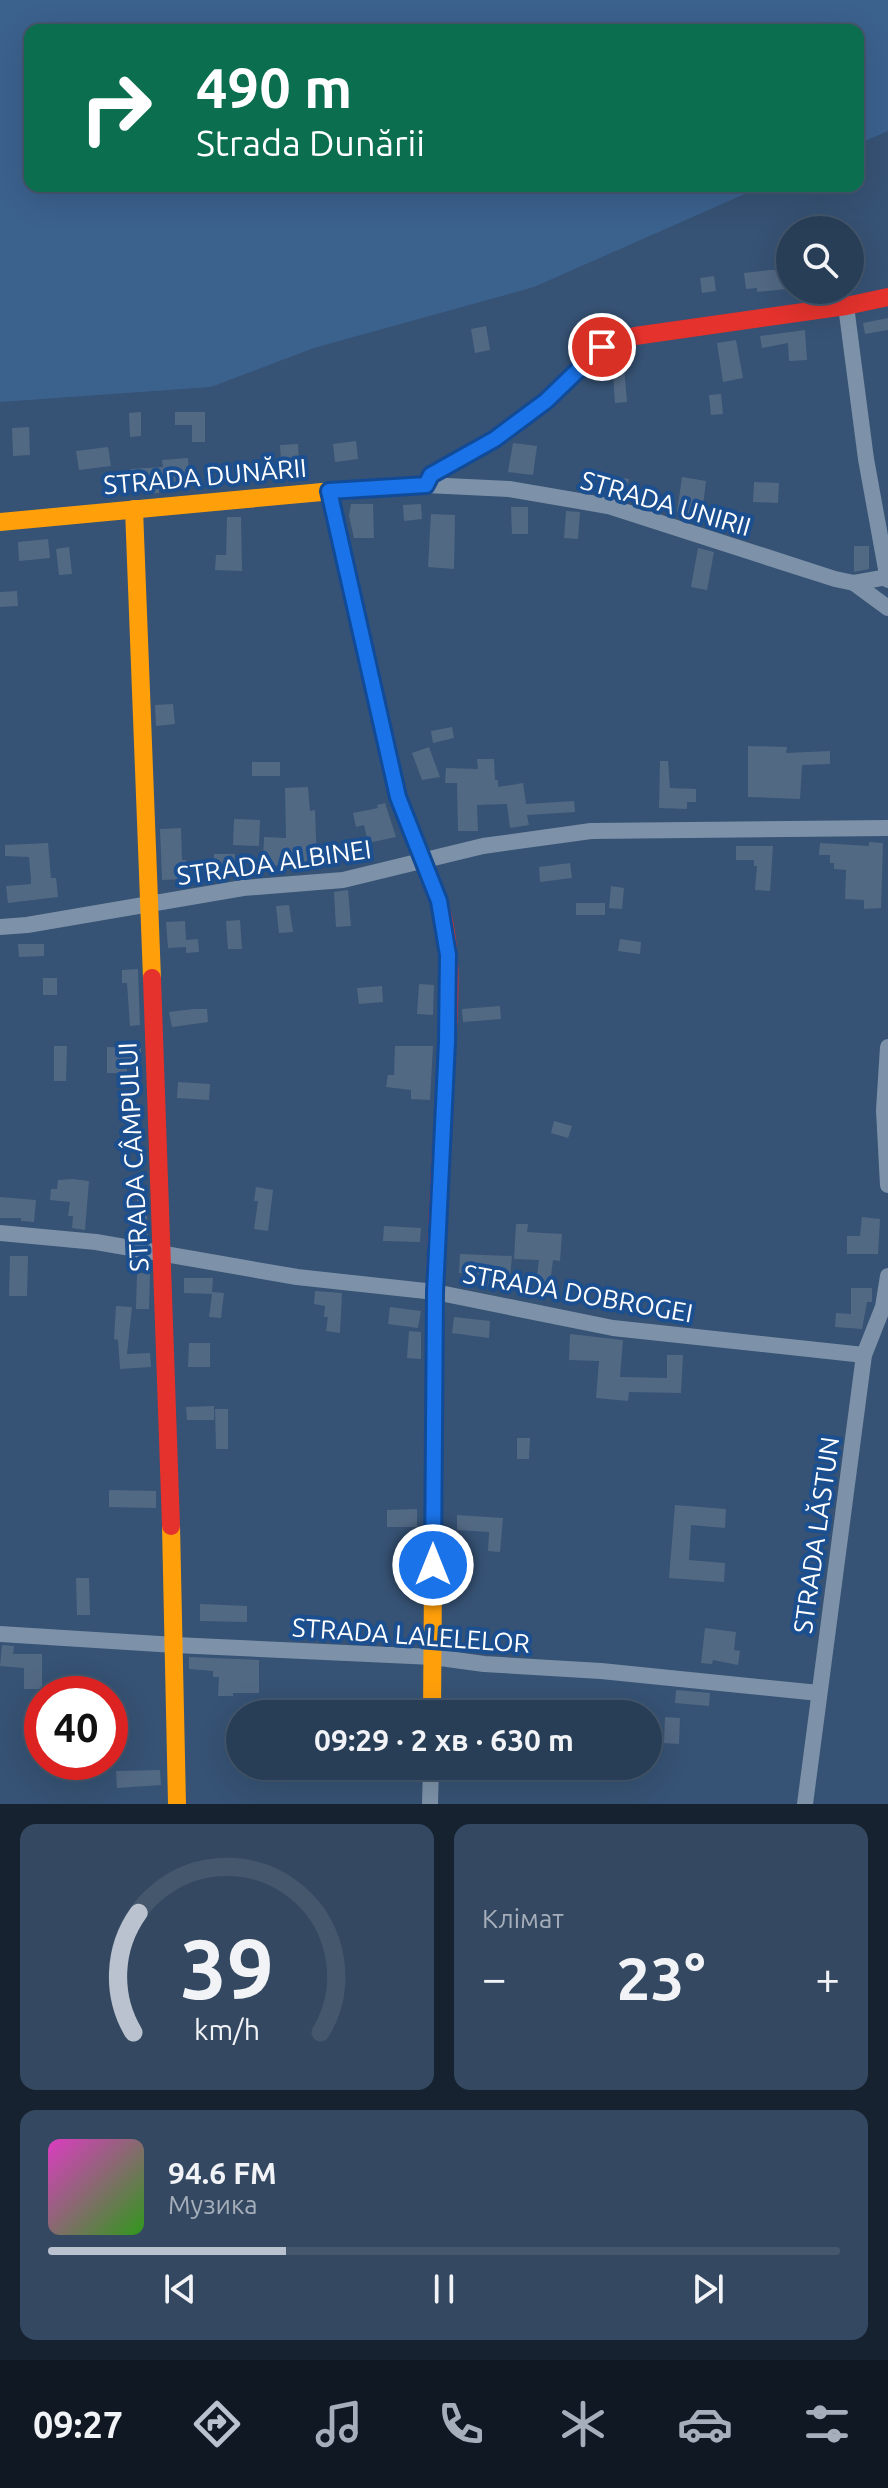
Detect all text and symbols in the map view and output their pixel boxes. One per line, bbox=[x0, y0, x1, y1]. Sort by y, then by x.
icon: right bbox=[64, 56, 168, 160]
text: 490 m bbox=[196, 56, 352, 119]
text: Strada Dunării bbox=[196, 122, 425, 163]
map controls bbox=[776, 216, 864, 304]
button: search bbox=[776, 216, 864, 304]
pin bbox=[568, 313, 636, 381]
icon: arrive bbox=[580, 325, 624, 369]
street label: STRADA DUNĂRII bbox=[102, 453, 308, 499]
street label: STRADA UNIRII bbox=[578, 465, 754, 541]
street label: STRADA ALBINEI bbox=[175, 834, 373, 890]
street label: STRADA CÂMPULUI bbox=[113, 1042, 153, 1272]
street label: STRADA DOBROGEI bbox=[461, 1259, 695, 1327]
street label: STRADA LĂSTUN bbox=[788, 1435, 844, 1635]
position arrow bbox=[391, 1523, 475, 1607]
street label: STRADA LALELELOR bbox=[291, 1612, 531, 1658]
speed limit sign: 40 bbox=[24, 1676, 128, 1780]
text: 09:29 · 2 хв · 630 m bbox=[314, 1723, 574, 1757]
text: Клімат bbox=[482, 1904, 564, 1933]
text: 39 bbox=[180, 1921, 274, 2015]
text: 23° bbox=[617, 1944, 705, 2011]
text: − bbox=[482, 1953, 507, 2002]
text: + bbox=[815, 1953, 840, 2002]
text: km/h bbox=[194, 2013, 260, 2045]
text: 94.6 FM bbox=[168, 2156, 277, 2190]
text: Музика bbox=[168, 2190, 258, 2219]
icon: previous bbox=[158, 2267, 202, 2311]
icon: pause bbox=[422, 2267, 466, 2311]
icon: next bbox=[686, 2267, 730, 2311]
icon: directions bbox=[189, 2396, 245, 2452]
icon: music bbox=[311, 2396, 367, 2452]
icon: phone bbox=[433, 2396, 489, 2452]
icon: climate bbox=[555, 2396, 611, 2452]
icon: car bbox=[677, 2396, 733, 2452]
icon: filters bbox=[799, 2396, 855, 2452]
text: 09:27 bbox=[33, 2404, 123, 2445]

